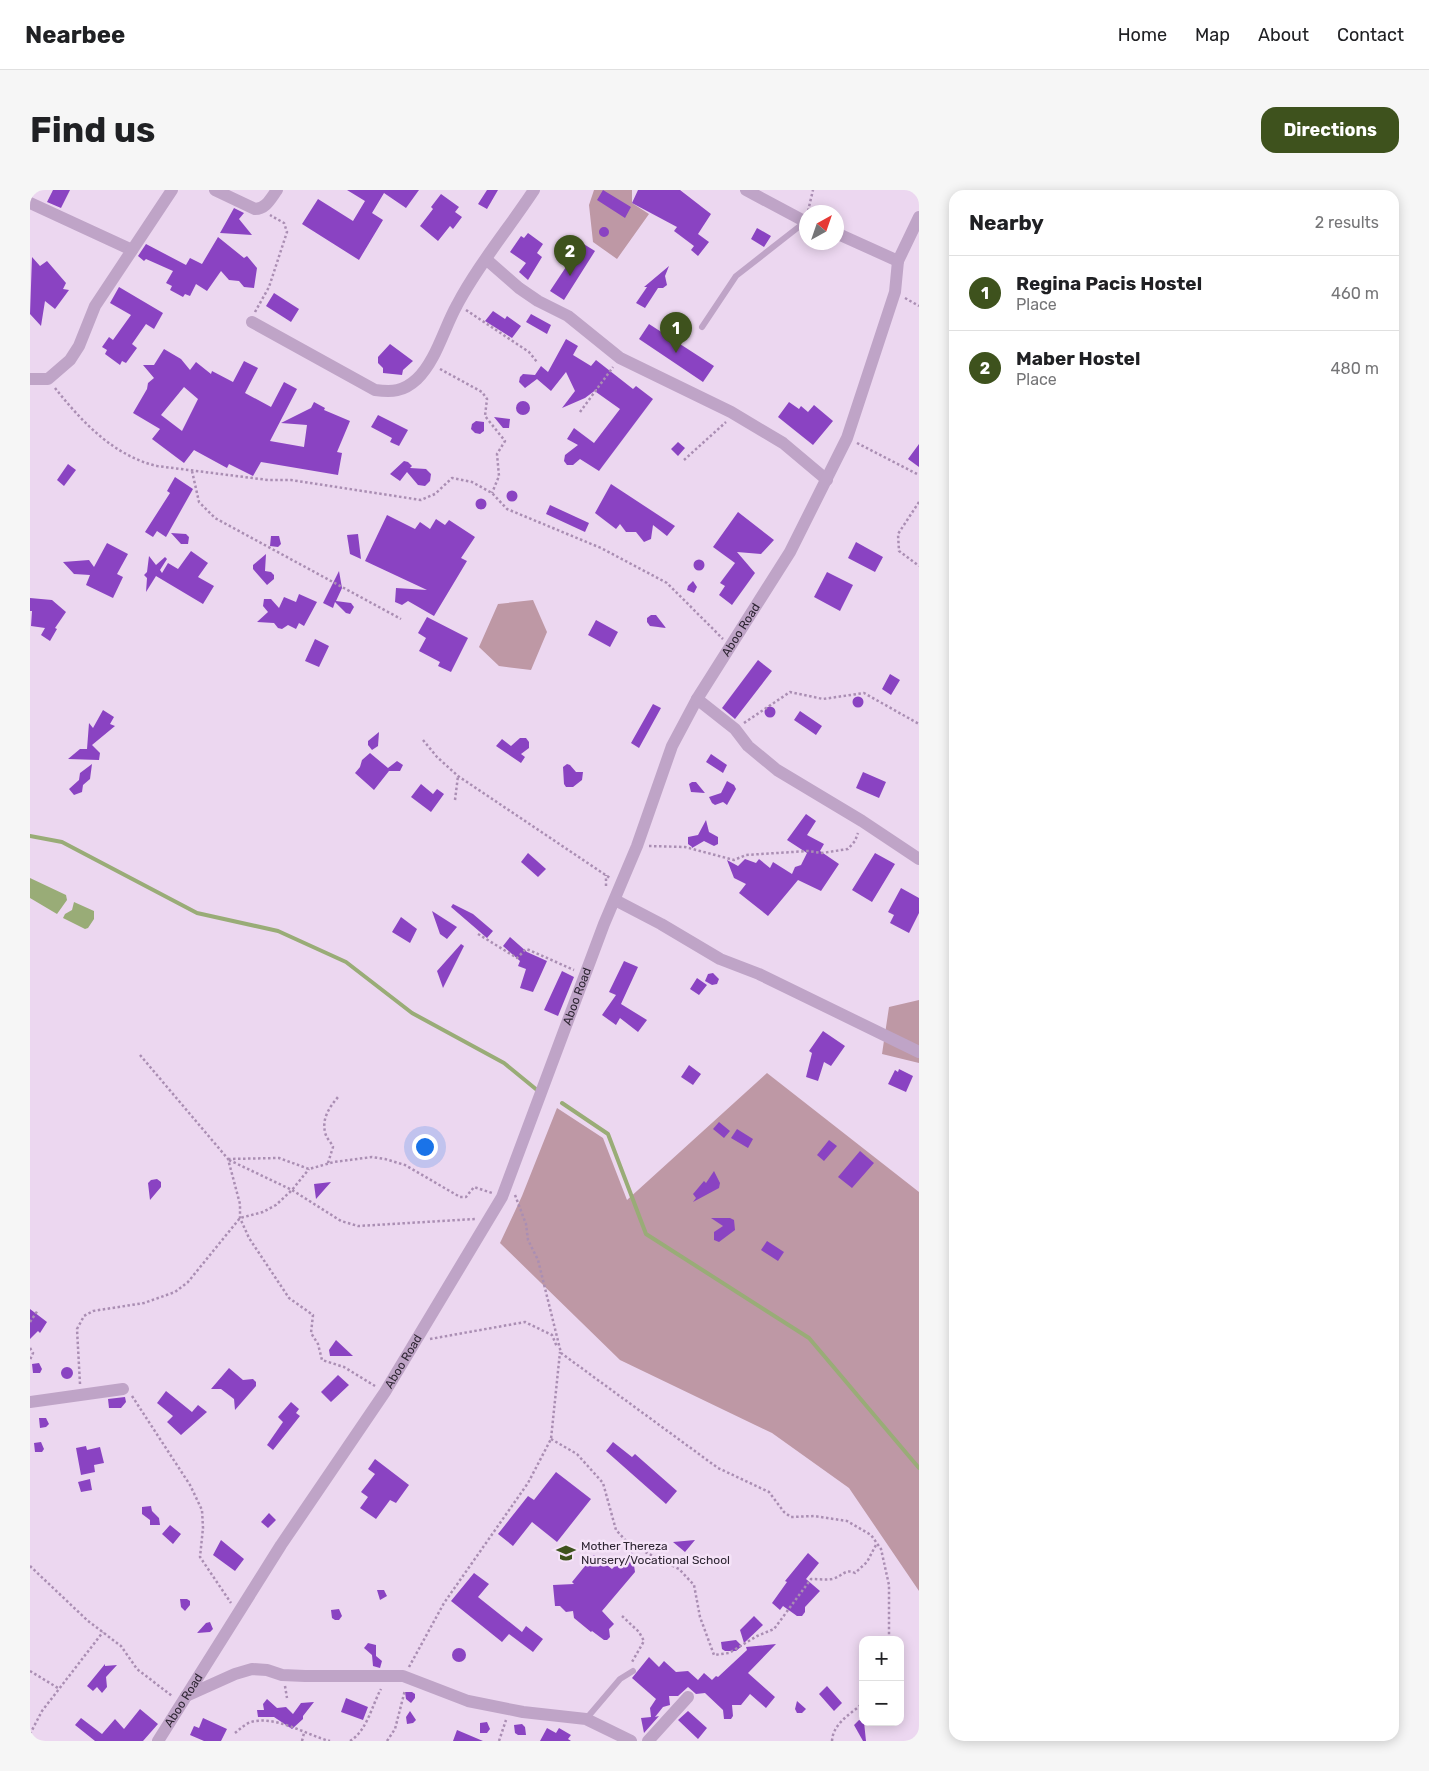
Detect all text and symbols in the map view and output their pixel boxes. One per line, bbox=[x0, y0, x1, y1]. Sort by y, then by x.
text: Nearbee bbox=[25, 21, 125, 49]
text: Home bbox=[1118, 24, 1167, 46]
text: Map bbox=[1195, 24, 1230, 46]
text: About bbox=[1258, 24, 1309, 46]
text: Contact bbox=[1337, 24, 1404, 46]
button: Directions bbox=[1261, 107, 1399, 153]
text: Find us bbox=[30, 109, 155, 151]
north arrow bbox=[799, 205, 844, 250]
text: Nearby bbox=[969, 210, 1044, 235]
text: 2 results bbox=[1315, 213, 1379, 232]
pin: 2 bbox=[554, 235, 586, 276]
text: Regina Pacis Hostel bbox=[1016, 272, 1202, 295]
text: 1 bbox=[981, 284, 989, 303]
text: 460 m bbox=[1331, 284, 1379, 303]
text: Place bbox=[1016, 295, 1057, 314]
pin: 1 bbox=[660, 312, 692, 353]
text: Maber Hostel bbox=[1016, 347, 1140, 370]
text: 2 bbox=[980, 359, 990, 378]
text: 480 m bbox=[1331, 359, 1379, 378]
text: Place bbox=[1016, 370, 1057, 389]
street label: Aboo Road bbox=[719, 601, 763, 659]
street label: Aboo Road bbox=[560, 966, 594, 1027]
your location bbox=[412, 1134, 438, 1160]
street label: Aboo Road bbox=[382, 1332, 425, 1391]
place label: Mother Thereza Nursery/Vocational School bbox=[581, 1539, 730, 1567]
school or university icon: Mother Thereza Nursery/Vocational School bbox=[555, 1542, 577, 1564]
map controls bbox=[859, 1636, 904, 1726]
button: + bbox=[859, 1636, 904, 1681]
street label: Aboo Road bbox=[162, 1671, 205, 1730]
button: − bbox=[859, 1681, 904, 1726]

